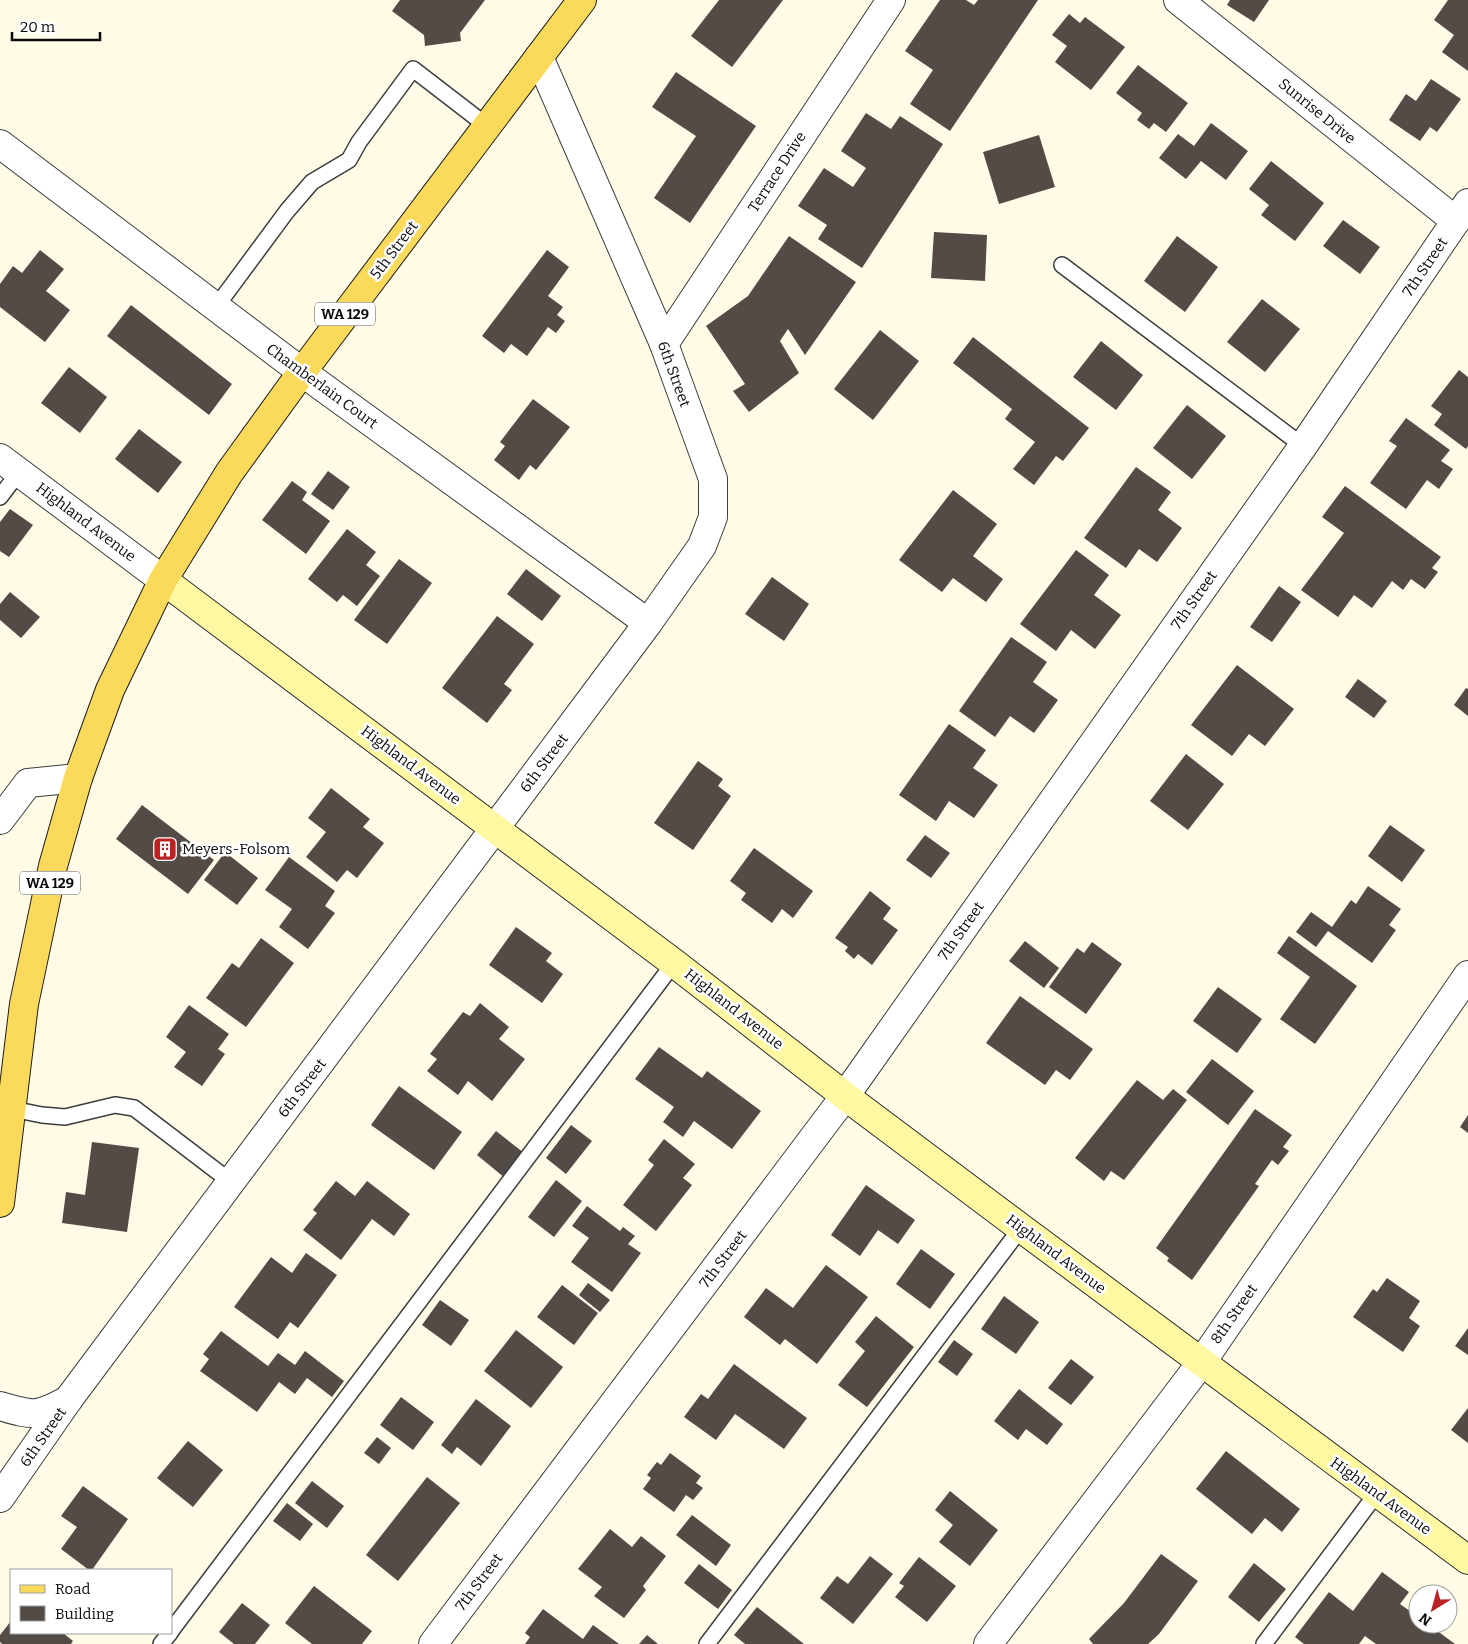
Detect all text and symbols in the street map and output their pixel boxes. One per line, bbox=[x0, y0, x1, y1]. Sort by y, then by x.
scale bar bbox=[12, 10, 100, 42]
text: 20 m bbox=[20, 18, 56, 36]
street label: Sunrise Drive bbox=[1275, 74, 1359, 148]
street label: Terrace Drive bbox=[744, 128, 810, 216]
street label: 5th Street bbox=[366, 217, 422, 283]
street label: 7th Street bbox=[1399, 234, 1452, 300]
road number: WA 129 bbox=[315, 302, 375, 326]
street label: 6th Street bbox=[654, 339, 694, 410]
street label: Chamberlain Court bbox=[263, 340, 381, 433]
street label: Highland Avenue bbox=[33, 479, 139, 565]
street label: 7th Street bbox=[1167, 567, 1221, 633]
street label: Highland Avenue bbox=[358, 722, 464, 808]
street label: 6th Street bbox=[516, 730, 572, 796]
building icon: Meyers-Folsom bbox=[152, 836, 178, 862]
place label: Meyers-Folsom bbox=[182, 840, 291, 858]
road number: WA 129 bbox=[20, 871, 80, 894]
street label: 7th Street bbox=[934, 898, 988, 964]
street label: Highland Avenue bbox=[681, 965, 787, 1053]
street label: 6th Street bbox=[274, 1055, 330, 1121]
street label: Highland Avenue bbox=[1003, 1211, 1109, 1297]
street label: 7th Street bbox=[696, 1226, 751, 1291]
street label: 8th Street bbox=[1207, 1280, 1261, 1347]
street label: 6th Street bbox=[16, 1403, 70, 1470]
street label: Highland Avenue bbox=[1327, 1453, 1435, 1539]
street label: 7th Street bbox=[452, 1549, 507, 1614]
legend bbox=[10, 1569, 172, 1634]
text: Road bbox=[55, 1580, 90, 1598]
north arrow bbox=[1408, 1584, 1458, 1634]
text: Building bbox=[55, 1605, 114, 1623]
text: N bbox=[1416, 1609, 1435, 1629]

